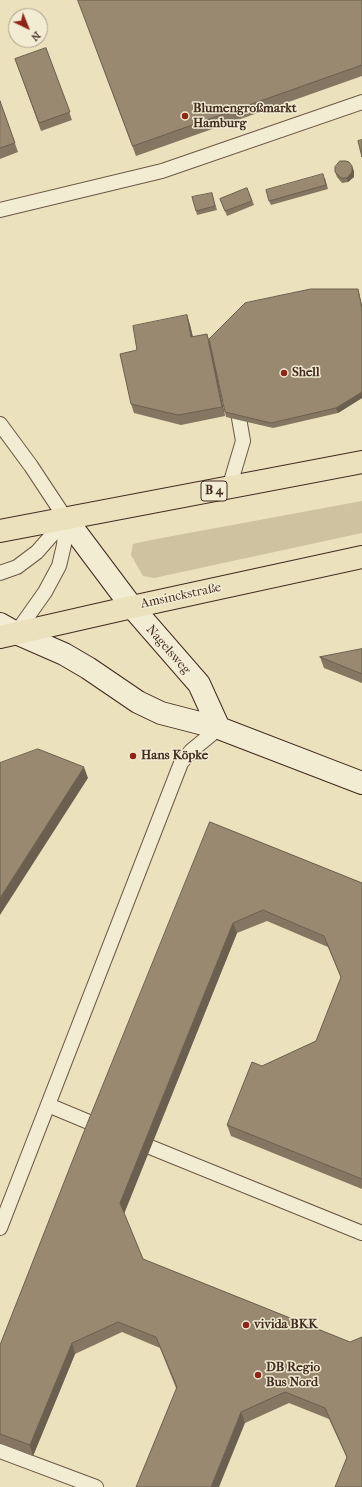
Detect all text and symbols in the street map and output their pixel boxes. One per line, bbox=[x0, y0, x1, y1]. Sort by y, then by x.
north arrow bbox=[8, 8, 48, 48]
text: N bbox=[28, 29, 43, 44]
place label: Blumengroßmarkt Hamburg bbox=[193, 101, 297, 132]
marker: Blumengroßmarkt Hamburg bbox=[180, 111, 190, 121]
place label: Shell bbox=[292, 365, 320, 381]
marker: Shell bbox=[279, 368, 289, 378]
road number: B 4 bbox=[201, 481, 227, 501]
street label: Amsinckstraße bbox=[139, 580, 223, 612]
street label: Nagelsweg bbox=[142, 622, 194, 678]
place label: Hans Köpke bbox=[141, 748, 208, 764]
marker: Hans Köpke bbox=[128, 751, 138, 761]
place label: vivida BKK bbox=[254, 1317, 318, 1333]
marker: vivida BKK bbox=[241, 1320, 251, 1330]
place label: DB Regio Bus Nord bbox=[266, 1360, 320, 1391]
marker: DB Regio Bus Nord bbox=[253, 1370, 263, 1380]

